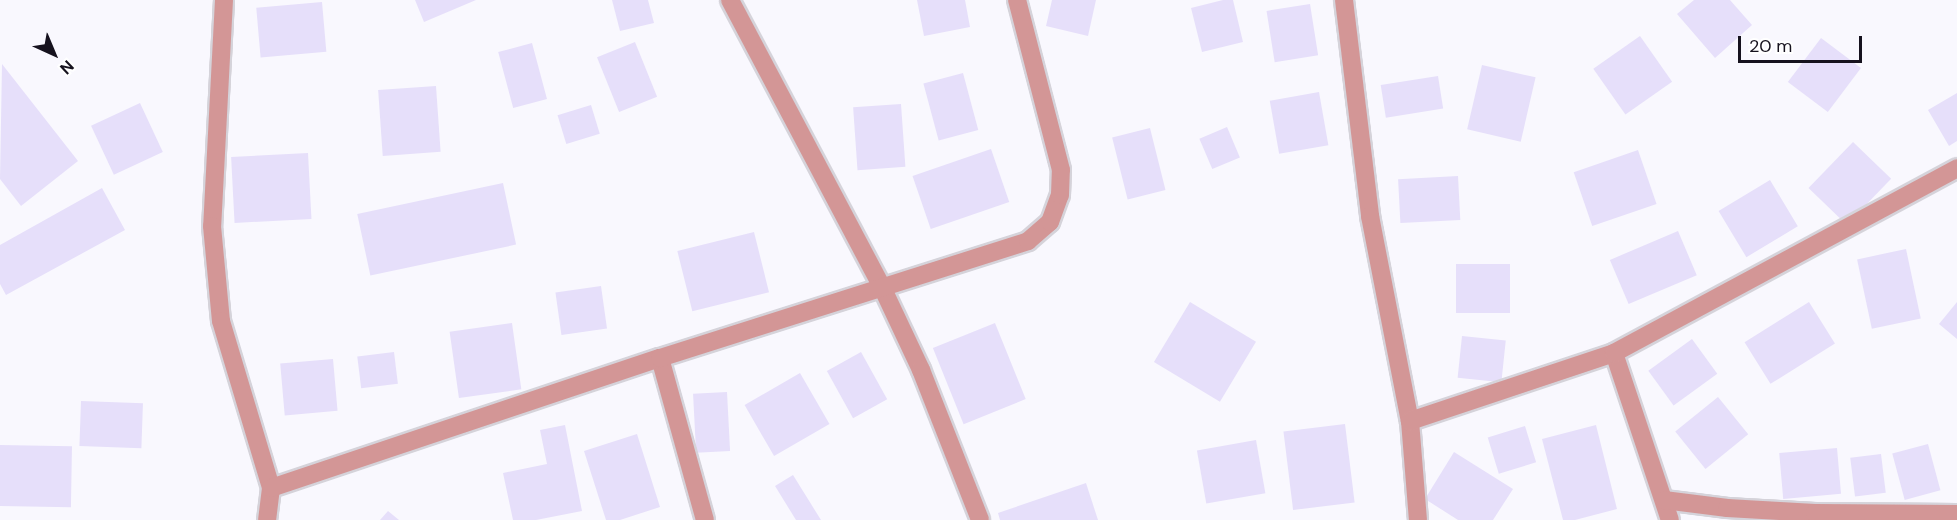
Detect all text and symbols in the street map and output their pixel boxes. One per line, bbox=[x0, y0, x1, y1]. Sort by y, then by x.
north arrow bbox=[24, 24, 84, 84]
scale bar bbox=[1741, 24, 1866, 62]
text: 20 m bbox=[1749, 34, 1792, 58]
text: N bbox=[55, 56, 78, 79]

